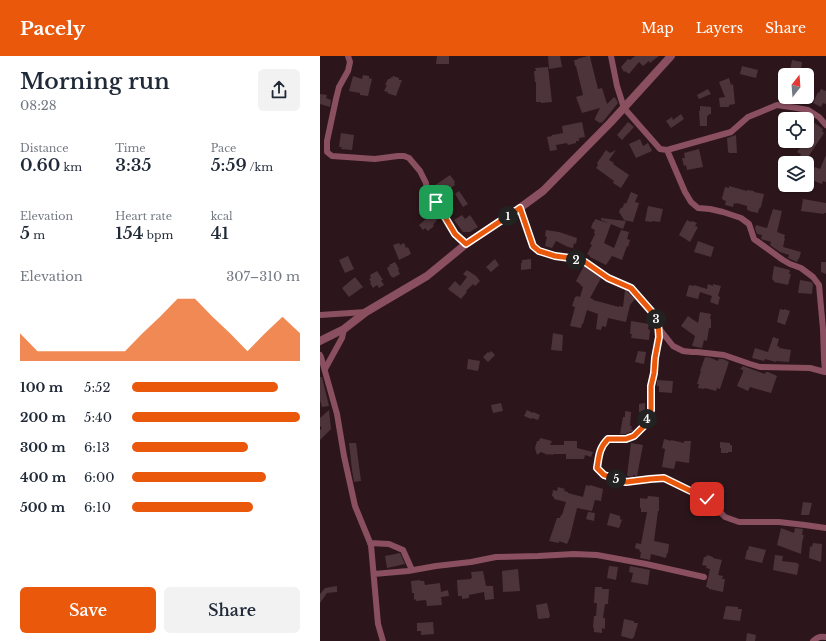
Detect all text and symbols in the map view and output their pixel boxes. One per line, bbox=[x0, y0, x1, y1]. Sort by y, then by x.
text: Pacely bbox=[20, 17, 85, 40]
text: Map bbox=[641, 19, 674, 37]
text: Layers bbox=[696, 19, 743, 37]
text: Share bbox=[765, 19, 806, 37]
text: Morning run bbox=[20, 68, 170, 95]
north arrow bbox=[778, 68, 814, 104]
map controls bbox=[778, 68, 814, 192]
button: share bbox=[258, 69, 300, 111]
text: 08:28 bbox=[20, 97, 57, 114]
button: locate bbox=[778, 112, 814, 148]
text: Distance bbox=[20, 141, 69, 155]
text: Time bbox=[115, 141, 146, 155]
text: Pace bbox=[211, 141, 236, 155]
text: 0.60 bbox=[20, 155, 60, 176]
text: 3:35 bbox=[115, 155, 152, 176]
text: 5:59 bbox=[211, 155, 247, 176]
button: layers bbox=[778, 156, 814, 192]
text: km bbox=[60, 160, 82, 174]
text: /km bbox=[247, 160, 273, 174]
pin bbox=[419, 185, 453, 219]
icon: arrive bbox=[425, 191, 447, 213]
pin: 1 bbox=[498, 206, 518, 226]
text: Elevation bbox=[20, 209, 73, 223]
text: Heart rate bbox=[115, 209, 172, 223]
text: kcal bbox=[211, 209, 233, 223]
text: 1 bbox=[506, 209, 510, 223]
text: 5 bbox=[20, 223, 30, 244]
text: 154 bbox=[115, 223, 144, 244]
text: 41 bbox=[211, 223, 229, 244]
text: m bbox=[30, 228, 45, 242]
text: bpm bbox=[144, 228, 173, 242]
pin: 2 bbox=[566, 250, 586, 270]
text: 2 bbox=[572, 253, 580, 267]
text: Elevation bbox=[20, 268, 83, 285]
text: 307–310 m bbox=[226, 268, 300, 285]
pin: 3 bbox=[646, 309, 666, 329]
text: 3 bbox=[652, 312, 660, 326]
text: 100 m bbox=[20, 379, 63, 396]
text: 5:52 bbox=[84, 379, 110, 396]
text: 200 m bbox=[20, 409, 66, 426]
text: 5:40 bbox=[84, 409, 112, 426]
pin: 4 bbox=[637, 409, 657, 429]
text: 4 bbox=[643, 412, 651, 426]
text: 300 m bbox=[20, 439, 66, 456]
text: 6:13 bbox=[84, 439, 110, 456]
text: 400 m bbox=[20, 469, 66, 486]
text: 6:00 bbox=[84, 469, 115, 486]
pin: 5 bbox=[606, 469, 626, 489]
text: 5 bbox=[613, 472, 619, 486]
pin bbox=[690, 482, 724, 516]
icon: check bbox=[696, 488, 718, 510]
text: 500 m bbox=[20, 499, 65, 516]
text: 6:10 bbox=[84, 499, 111, 516]
button: Save bbox=[20, 587, 156, 633]
button: Share bbox=[164, 587, 300, 633]

